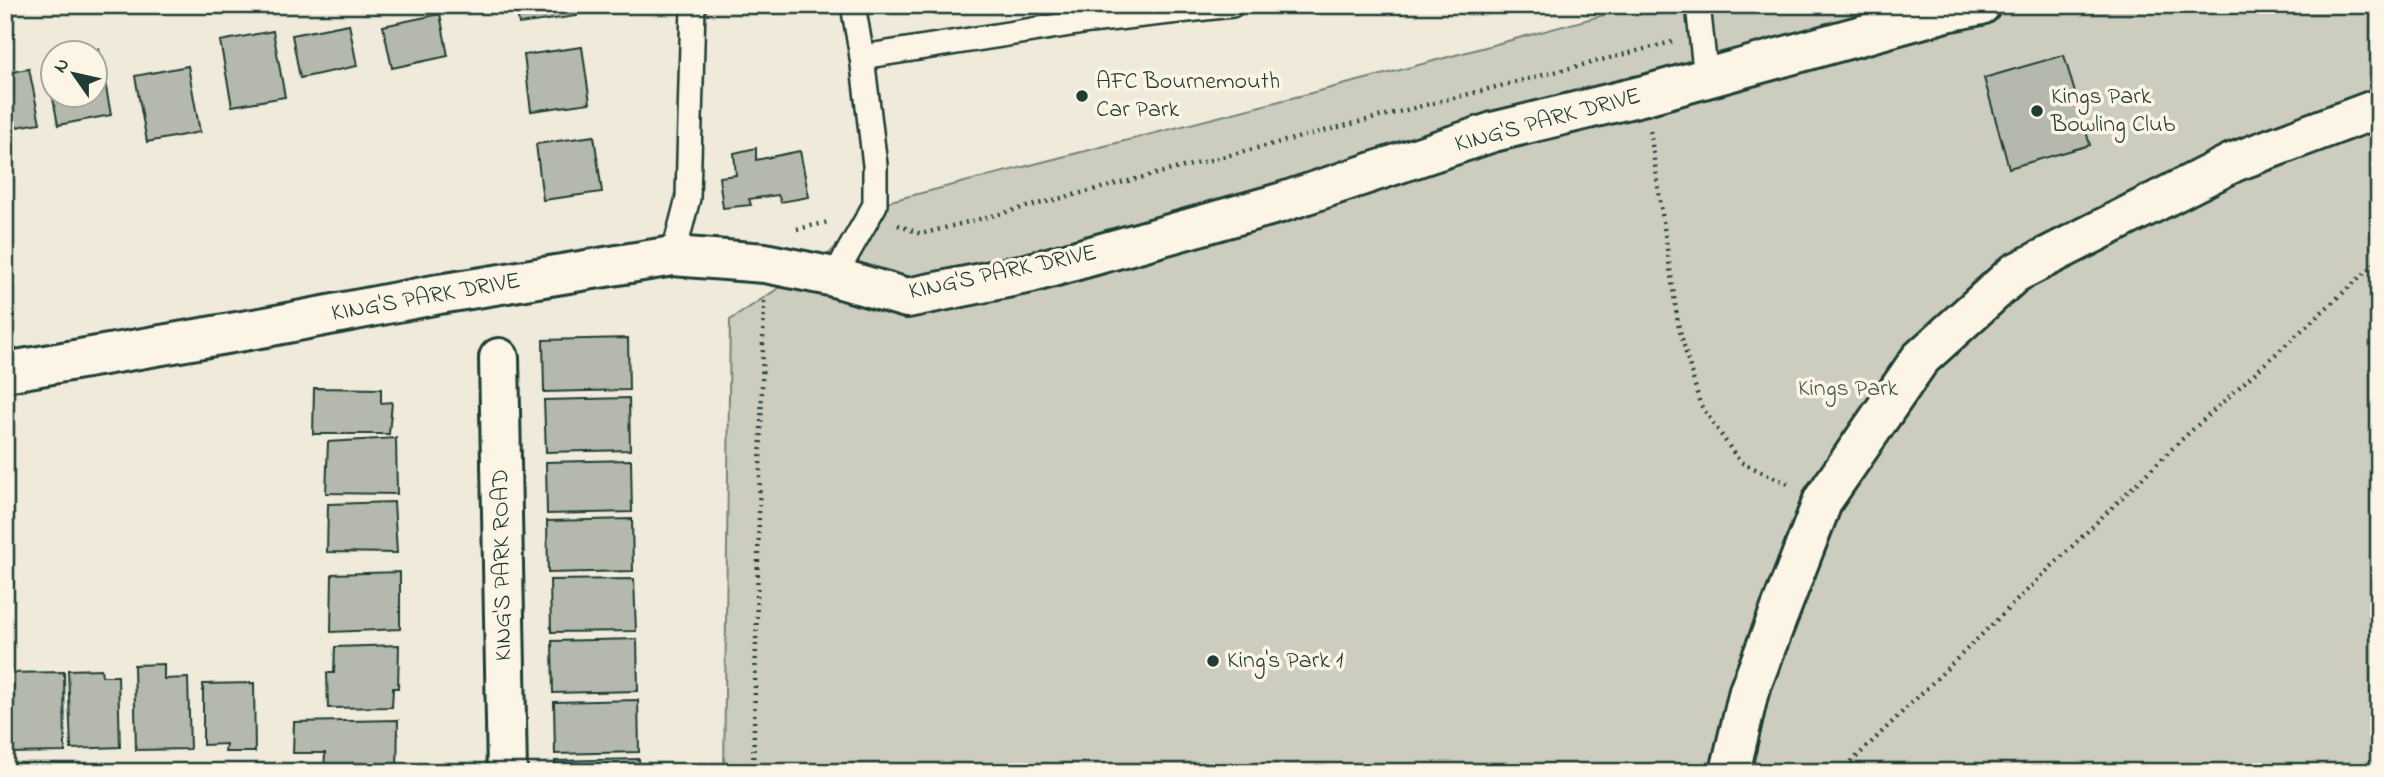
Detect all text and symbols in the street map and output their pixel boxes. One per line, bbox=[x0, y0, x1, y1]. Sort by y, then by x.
north arrow bbox=[38, 38, 108, 108]
text: N bbox=[47, 53, 77, 79]
place label: AFC Bournemouth Car Park bbox=[1096, 65, 1280, 128]
street label: KING'S PARK DRIVE bbox=[1451, 79, 1645, 163]
place label: Kings Park Bowling Club bbox=[2050, 80, 2176, 143]
marker: AFC Bournemouth Car Park bbox=[1074, 88, 1090, 104]
marker: Kings Park Bowling Club bbox=[2029, 103, 2045, 119]
street label: KING'S PARK DRIVE bbox=[906, 236, 1100, 310]
street label: KING'S PARK DRIVE bbox=[329, 264, 523, 332]
park label: Kings Park bbox=[1798, 372, 1899, 407]
street label: KING'S PARK ROAD bbox=[484, 469, 522, 661]
place label: King's Park 1 bbox=[1227, 644, 1344, 679]
marker: King's Park 1 bbox=[1205, 653, 1221, 669]

